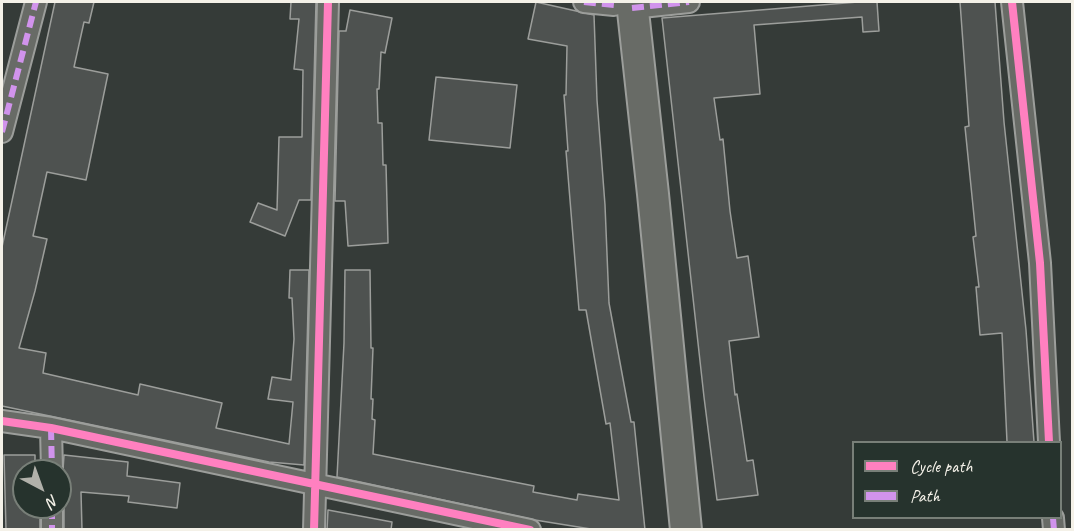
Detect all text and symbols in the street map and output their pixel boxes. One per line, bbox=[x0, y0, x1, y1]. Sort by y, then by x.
legend bbox=[852, 441, 1062, 519]
text: Cycle path bbox=[910, 455, 972, 477]
north arrow bbox=[12, 459, 72, 519]
text: Path bbox=[910, 485, 940, 507]
text: N bbox=[42, 490, 63, 512]

